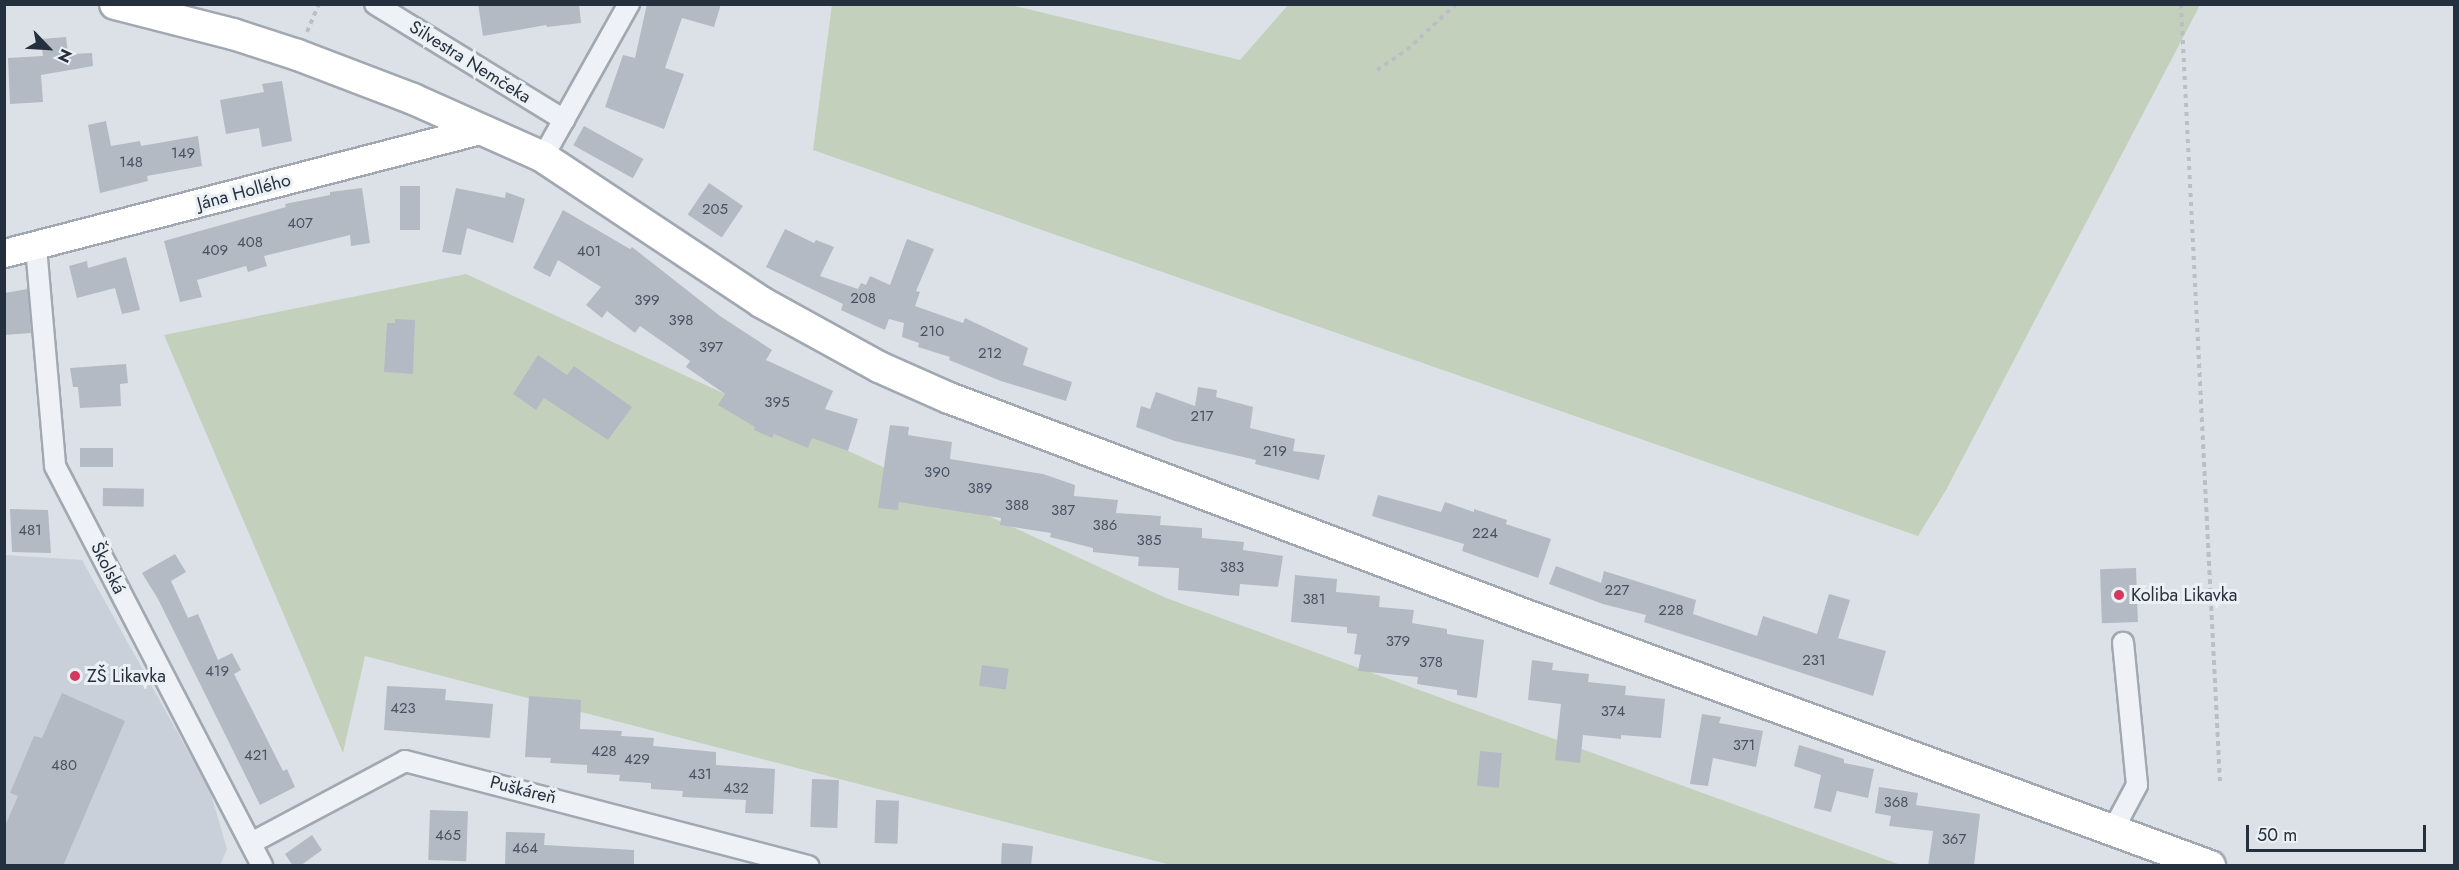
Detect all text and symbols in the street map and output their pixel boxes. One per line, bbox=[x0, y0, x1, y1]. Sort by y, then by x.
street label: Silvestra Nemčeka bbox=[405, 16, 535, 108]
north arrow bbox=[18, 18, 78, 78]
text: N bbox=[52, 45, 78, 66]
house number: 149 bbox=[171, 145, 195, 163]
house number: 148 bbox=[119, 154, 143, 172]
street label: Jána Hollého bbox=[195, 169, 293, 215]
house number: 205 bbox=[702, 201, 728, 219]
house number: 407 bbox=[287, 215, 313, 233]
house number: 408 bbox=[237, 234, 263, 252]
house number: 409 bbox=[202, 242, 228, 260]
house number: 401 bbox=[577, 243, 601, 261]
house number: 208 bbox=[850, 290, 876, 308]
house number: 399 bbox=[634, 292, 660, 310]
house number: 398 bbox=[668, 312, 694, 330]
house number: 210 bbox=[920, 323, 944, 341]
house number: 397 bbox=[699, 339, 723, 357]
house number: 212 bbox=[978, 345, 1002, 363]
house number: 395 bbox=[764, 394, 790, 412]
house number: 217 bbox=[1190, 408, 1214, 426]
house number: 219 bbox=[1263, 443, 1287, 461]
house number: 390 bbox=[924, 464, 950, 482]
house number: 389 bbox=[967, 480, 993, 498]
house number: 388 bbox=[1005, 497, 1029, 515]
house number: 387 bbox=[1051, 502, 1075, 520]
house number: 386 bbox=[1092, 517, 1118, 535]
house number: 481 bbox=[18, 522, 42, 540]
house number: 224 bbox=[1472, 525, 1498, 543]
house number: 385 bbox=[1137, 532, 1161, 550]
street label: Školská bbox=[86, 538, 130, 598]
house number: 383 bbox=[1220, 559, 1244, 577]
house number: 227 bbox=[1605, 582, 1629, 600]
place label: Koliba Likavka bbox=[2131, 584, 2237, 606]
marker: Koliba Likavka bbox=[2112, 588, 2126, 602]
house number: 381 bbox=[1302, 591, 1326, 609]
house number: 228 bbox=[1658, 602, 1684, 620]
house number: 379 bbox=[1386, 633, 1410, 651]
house number: 231 bbox=[1802, 652, 1826, 670]
house number: 378 bbox=[1419, 654, 1443, 672]
house number: 419 bbox=[205, 663, 229, 681]
place label: ZŠ Likavka bbox=[87, 665, 166, 687]
marker: ZŠ Likavka bbox=[68, 669, 82, 683]
house number: 423 bbox=[390, 700, 416, 718]
house number: 374 bbox=[1601, 703, 1625, 721]
house number: 371 bbox=[1733, 737, 1755, 755]
house number: 428 bbox=[591, 743, 617, 761]
house number: 421 bbox=[244, 747, 268, 765]
house number: 429 bbox=[624, 751, 650, 769]
house number: 480 bbox=[51, 757, 77, 775]
house number: 431 bbox=[688, 766, 712, 784]
street label: Puškáreň bbox=[488, 771, 558, 809]
house number: 432 bbox=[723, 780, 749, 798]
house number: 368 bbox=[1883, 794, 1909, 812]
scale bar bbox=[2249, 813, 2429, 851]
text: 50 m bbox=[2257, 822, 2297, 848]
house number: 465 bbox=[435, 827, 461, 845]
house number: 367 bbox=[1942, 831, 1966, 849]
house number: 464 bbox=[512, 840, 538, 858]

